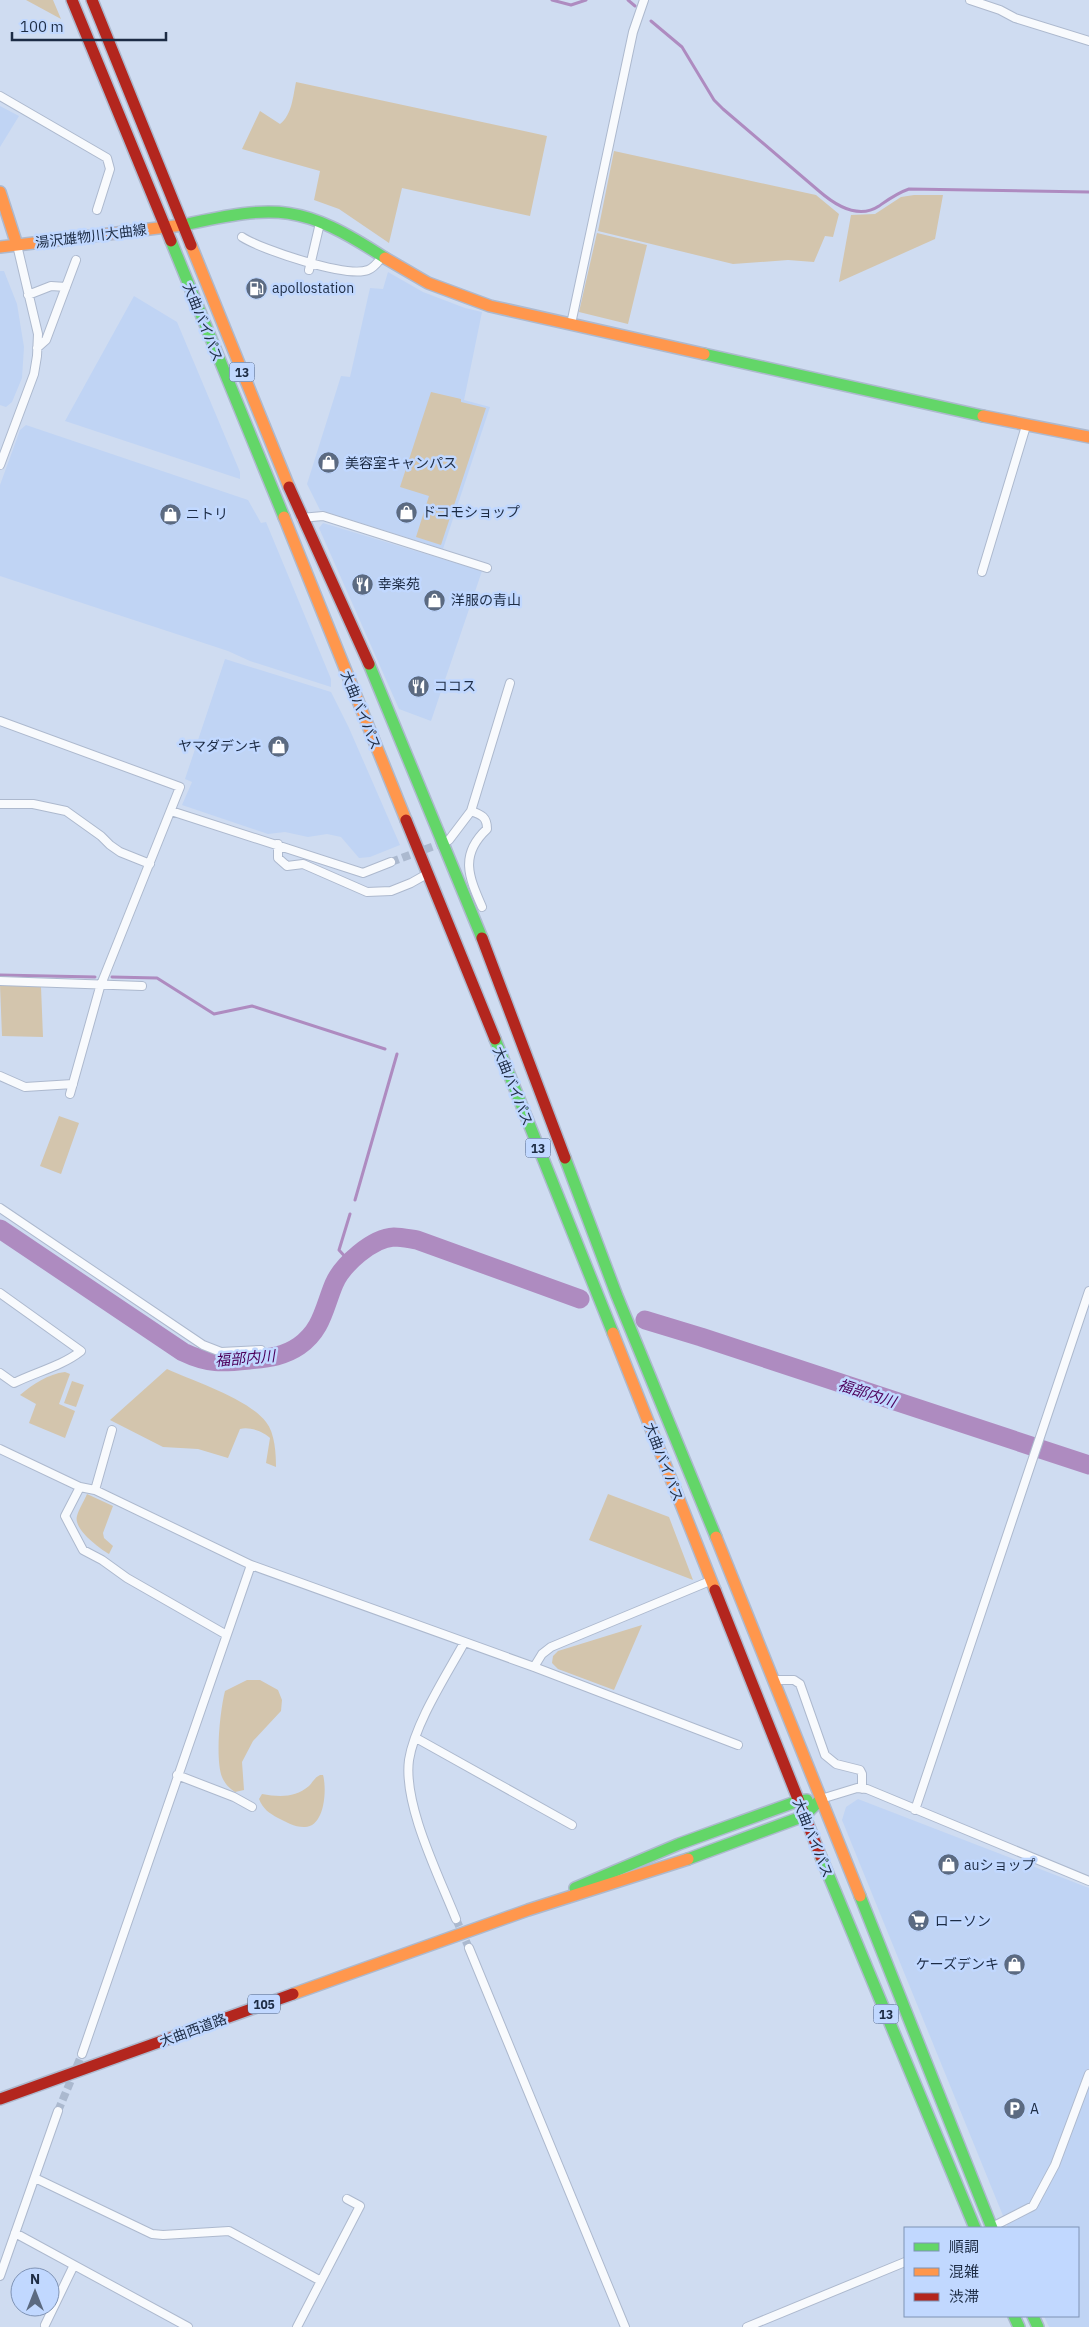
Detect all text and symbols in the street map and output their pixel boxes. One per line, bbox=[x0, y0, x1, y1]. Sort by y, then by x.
scale bar bbox=[12, 10, 166, 42]
text: 100 m bbox=[20, 17, 64, 36]
street label: 湯沢雄物川大曲線 bbox=[34, 220, 148, 252]
fuel station icon: apollostation bbox=[244, 276, 268, 300]
place label: apollostation bbox=[272, 279, 354, 297]
street label: 大曲バイパス bbox=[179, 280, 227, 364]
road number: 13 bbox=[230, 362, 254, 382]
shop icon: 美容室キャンパス bbox=[317, 451, 341, 475]
place label: 美容室キャンパス bbox=[345, 454, 457, 472]
shop icon: ドコモショップ bbox=[394, 500, 418, 524]
shop icon: ニトリ bbox=[158, 502, 182, 526]
place label: ドコモショップ bbox=[422, 503, 520, 521]
place label: ニトリ bbox=[186, 505, 228, 523]
restaurant icon: 幸楽苑 bbox=[350, 572, 374, 596]
place label: 幸楽苑 bbox=[378, 575, 420, 593]
shop icon: 洋服の青山 bbox=[423, 588, 447, 612]
place label: 洋服の青山 bbox=[451, 591, 521, 609]
street label: 大曲バイパス bbox=[337, 668, 385, 752]
restaurant icon: ココス bbox=[406, 674, 430, 698]
place label: ココス bbox=[434, 677, 476, 695]
shop icon: ヤマダデンキ bbox=[266, 734, 290, 758]
place label: ヤマダデンキ bbox=[178, 737, 262, 755]
street label: 大曲バイパス bbox=[489, 1044, 537, 1128]
road number: 13 bbox=[526, 1138, 550, 1158]
water label: 福部内川 bbox=[214, 1346, 278, 1370]
water label: 福部内川 bbox=[836, 1375, 900, 1412]
street label: 大曲バイパス bbox=[641, 1420, 687, 1504]
street label: 大曲バイパス bbox=[789, 1796, 837, 1880]
shop icon: auショップ bbox=[936, 1853, 960, 1877]
place label: auショップ bbox=[964, 1856, 1035, 1874]
supermarket icon: ローソン bbox=[907, 1909, 931, 1933]
place label: ローソン bbox=[935, 1912, 991, 1930]
shop icon: ケーズデンキ bbox=[1003, 1952, 1027, 1976]
place label: ケーズデンキ bbox=[916, 1955, 999, 1973]
road number: 105 bbox=[248, 1995, 280, 2014]
road number: 13 bbox=[874, 2005, 898, 2024]
street label: 大曲西道路 bbox=[157, 2010, 229, 2050]
parking icon: A bbox=[1002, 2097, 1026, 2121]
place label: A bbox=[1030, 2100, 1039, 2118]
legend bbox=[904, 2227, 1079, 2317]
text: 順調 bbox=[949, 2237, 979, 2256]
text: 混雑 bbox=[949, 2262, 979, 2281]
north arrow bbox=[10, 2267, 60, 2317]
text: N bbox=[30, 2270, 40, 2288]
text: 渋滞 bbox=[949, 2287, 979, 2306]

